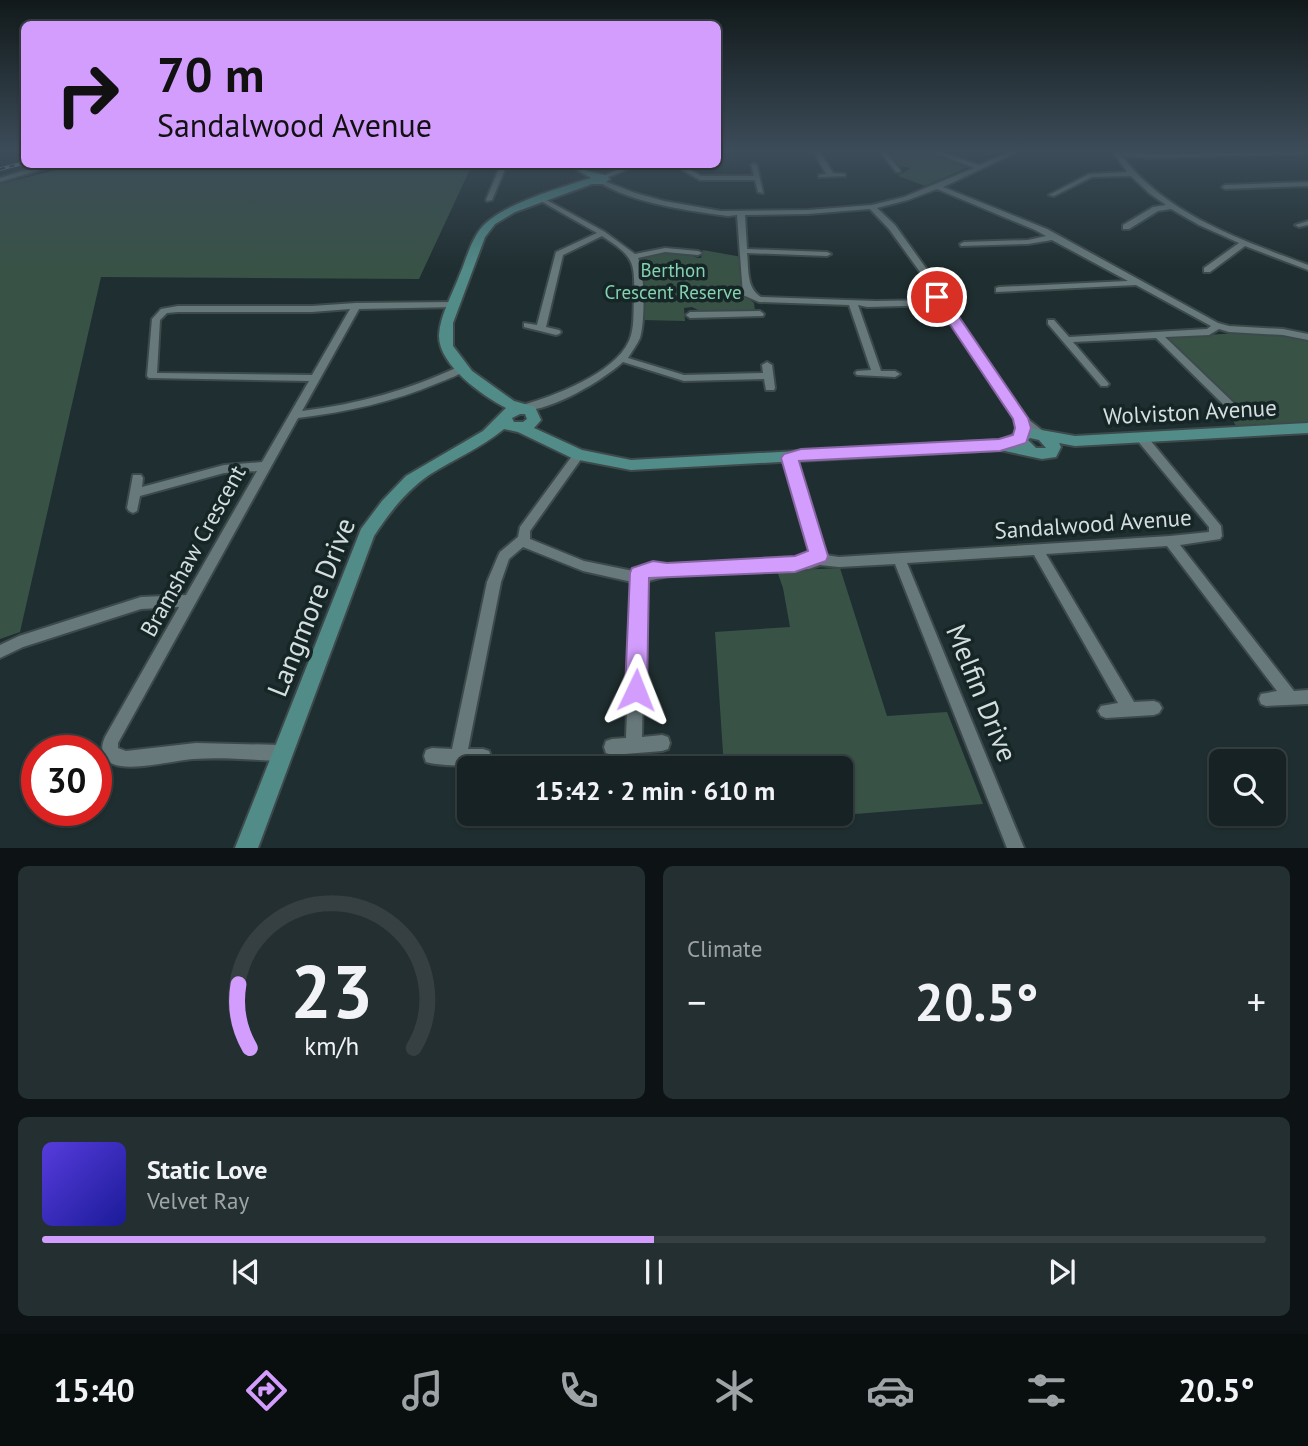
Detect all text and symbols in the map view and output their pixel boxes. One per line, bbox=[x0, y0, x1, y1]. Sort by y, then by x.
text: 70 m bbox=[157, 42, 264, 106]
icon: right bbox=[42, 49, 133, 140]
text: Sandalwood Avenue bbox=[157, 104, 432, 146]
park label: Berthon Crescent Reserve bbox=[604, 258, 742, 304]
pin bbox=[907, 267, 967, 327]
icon: arrive bbox=[918, 278, 956, 316]
street label: Wolviston Avenue bbox=[1102, 392, 1277, 431]
street label: Bramshaw Crescent bbox=[133, 460, 252, 641]
street label: Sandalwood Avenue bbox=[993, 502, 1193, 545]
street label: Langmore Drive bbox=[258, 512, 363, 702]
street label: Melfin Drive bbox=[938, 619, 1027, 767]
position arrow bbox=[599, 653, 673, 727]
speed limit sign: 30 bbox=[21, 735, 112, 826]
map controls bbox=[1209, 749, 1286, 826]
button: search bbox=[1209, 749, 1286, 826]
text: 15:42 · 2 min · 610 m bbox=[535, 774, 775, 807]
text: Climate bbox=[687, 934, 762, 963]
text: 23 bbox=[290, 945, 373, 1039]
text: 20.5° bbox=[915, 968, 1038, 1035]
text: − bbox=[687, 977, 706, 1026]
text: + bbox=[1247, 977, 1266, 1026]
text: km/h bbox=[304, 1030, 359, 1062]
text: Static Love bbox=[147, 1153, 268, 1186]
text: Velvet Ray bbox=[147, 1186, 249, 1215]
icon: previous bbox=[227, 1253, 265, 1291]
icon: pause bbox=[635, 1253, 673, 1291]
icon: next bbox=[1043, 1253, 1081, 1291]
icon: directions bbox=[242, 1366, 291, 1415]
icon: music bbox=[398, 1366, 447, 1415]
icon: phone bbox=[554, 1366, 603, 1415]
icon: climate bbox=[710, 1366, 759, 1415]
icon: car bbox=[866, 1366, 915, 1415]
icon: filters bbox=[1022, 1366, 1071, 1415]
text: 15:40 bbox=[54, 1369, 135, 1411]
text: 20.5° bbox=[1178, 1369, 1254, 1411]

